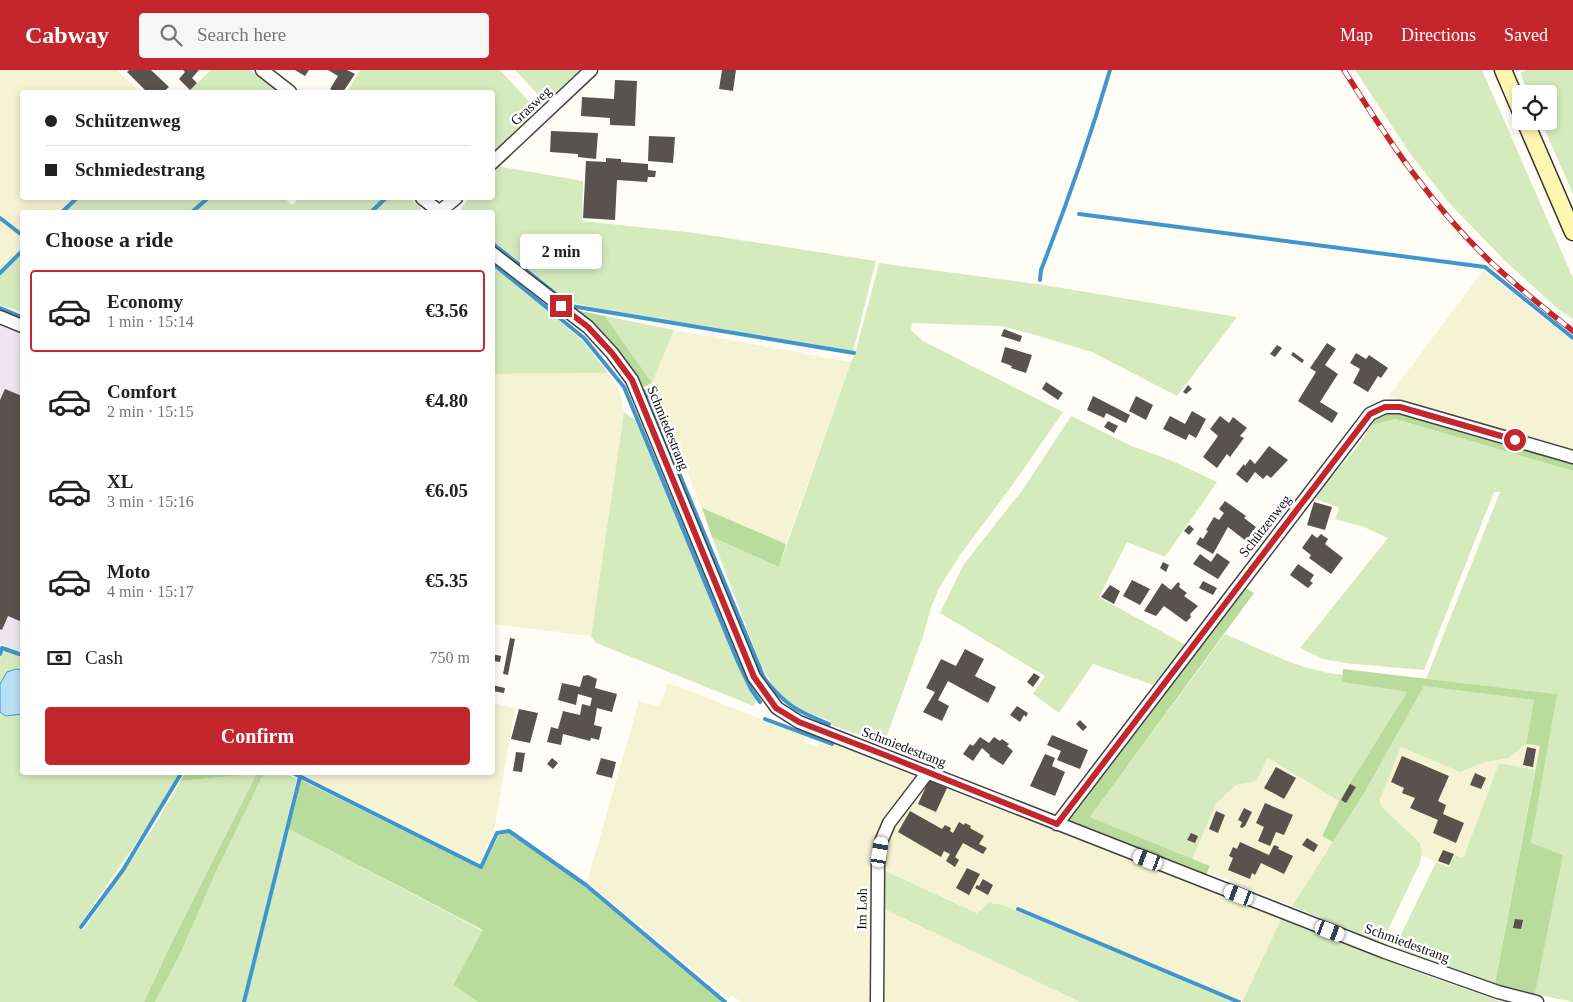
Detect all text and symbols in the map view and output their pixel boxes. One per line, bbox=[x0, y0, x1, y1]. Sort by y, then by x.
search box bbox=[139, 13, 489, 58]
icon: search bbox=[157, 21, 185, 49]
text: Cabway bbox=[25, 22, 109, 48]
text: Search here bbox=[197, 24, 286, 45]
text: Map bbox=[1340, 25, 1373, 45]
text: Directions bbox=[1401, 25, 1476, 45]
text: Saved bbox=[1504, 25, 1548, 45]
street label: Grasweg bbox=[508, 84, 554, 128]
map controls bbox=[1512, 85, 1557, 130]
button: locate bbox=[1512, 85, 1557, 130]
text: Schützenweg bbox=[75, 110, 181, 131]
text: Schmiedestrang bbox=[75, 159, 205, 180]
text: Choose a ride bbox=[45, 227, 173, 252]
callout: 2 min bbox=[520, 234, 602, 268]
text: 2 min bbox=[542, 243, 580, 260]
icon: car bbox=[47, 289, 92, 334]
text: Economy bbox=[107, 291, 183, 312]
route end bbox=[550, 295, 572, 317]
text: €3.56 bbox=[425, 300, 468, 321]
text: 1 min · 15:14 bbox=[107, 313, 194, 330]
icon: car bbox=[47, 379, 92, 424]
text: Comfort bbox=[107, 381, 177, 402]
street label: Schmiedestrang bbox=[644, 384, 692, 472]
text: €4.80 bbox=[425, 390, 468, 411]
text: 2 min · 15:15 bbox=[107, 403, 194, 420]
route start bbox=[1504, 429, 1526, 451]
icon: car bbox=[47, 469, 92, 514]
text: XL bbox=[107, 471, 133, 492]
text: €6.05 bbox=[425, 480, 468, 501]
street label: Schützenweg bbox=[1236, 492, 1294, 560]
text: 3 min · 15:16 bbox=[107, 493, 194, 510]
icon: car bbox=[47, 559, 92, 604]
text: Moto bbox=[107, 561, 150, 582]
text: €5.35 bbox=[425, 570, 468, 591]
text: 4 min · 15:17 bbox=[107, 583, 194, 600]
icon: cash bbox=[45, 644, 73, 672]
text: Cash bbox=[85, 647, 123, 668]
text: 750 m bbox=[430, 649, 470, 666]
button: Confirm bbox=[45, 707, 470, 765]
street label: Schmiedestrang bbox=[860, 724, 948, 770]
car bbox=[870, 836, 889, 868]
car bbox=[1131, 848, 1164, 872]
car bbox=[1222, 883, 1255, 907]
street label: Im Loh bbox=[854, 888, 870, 930]
car bbox=[1313, 919, 1346, 943]
street label: Schmiedestrang bbox=[1362, 921, 1452, 965]

